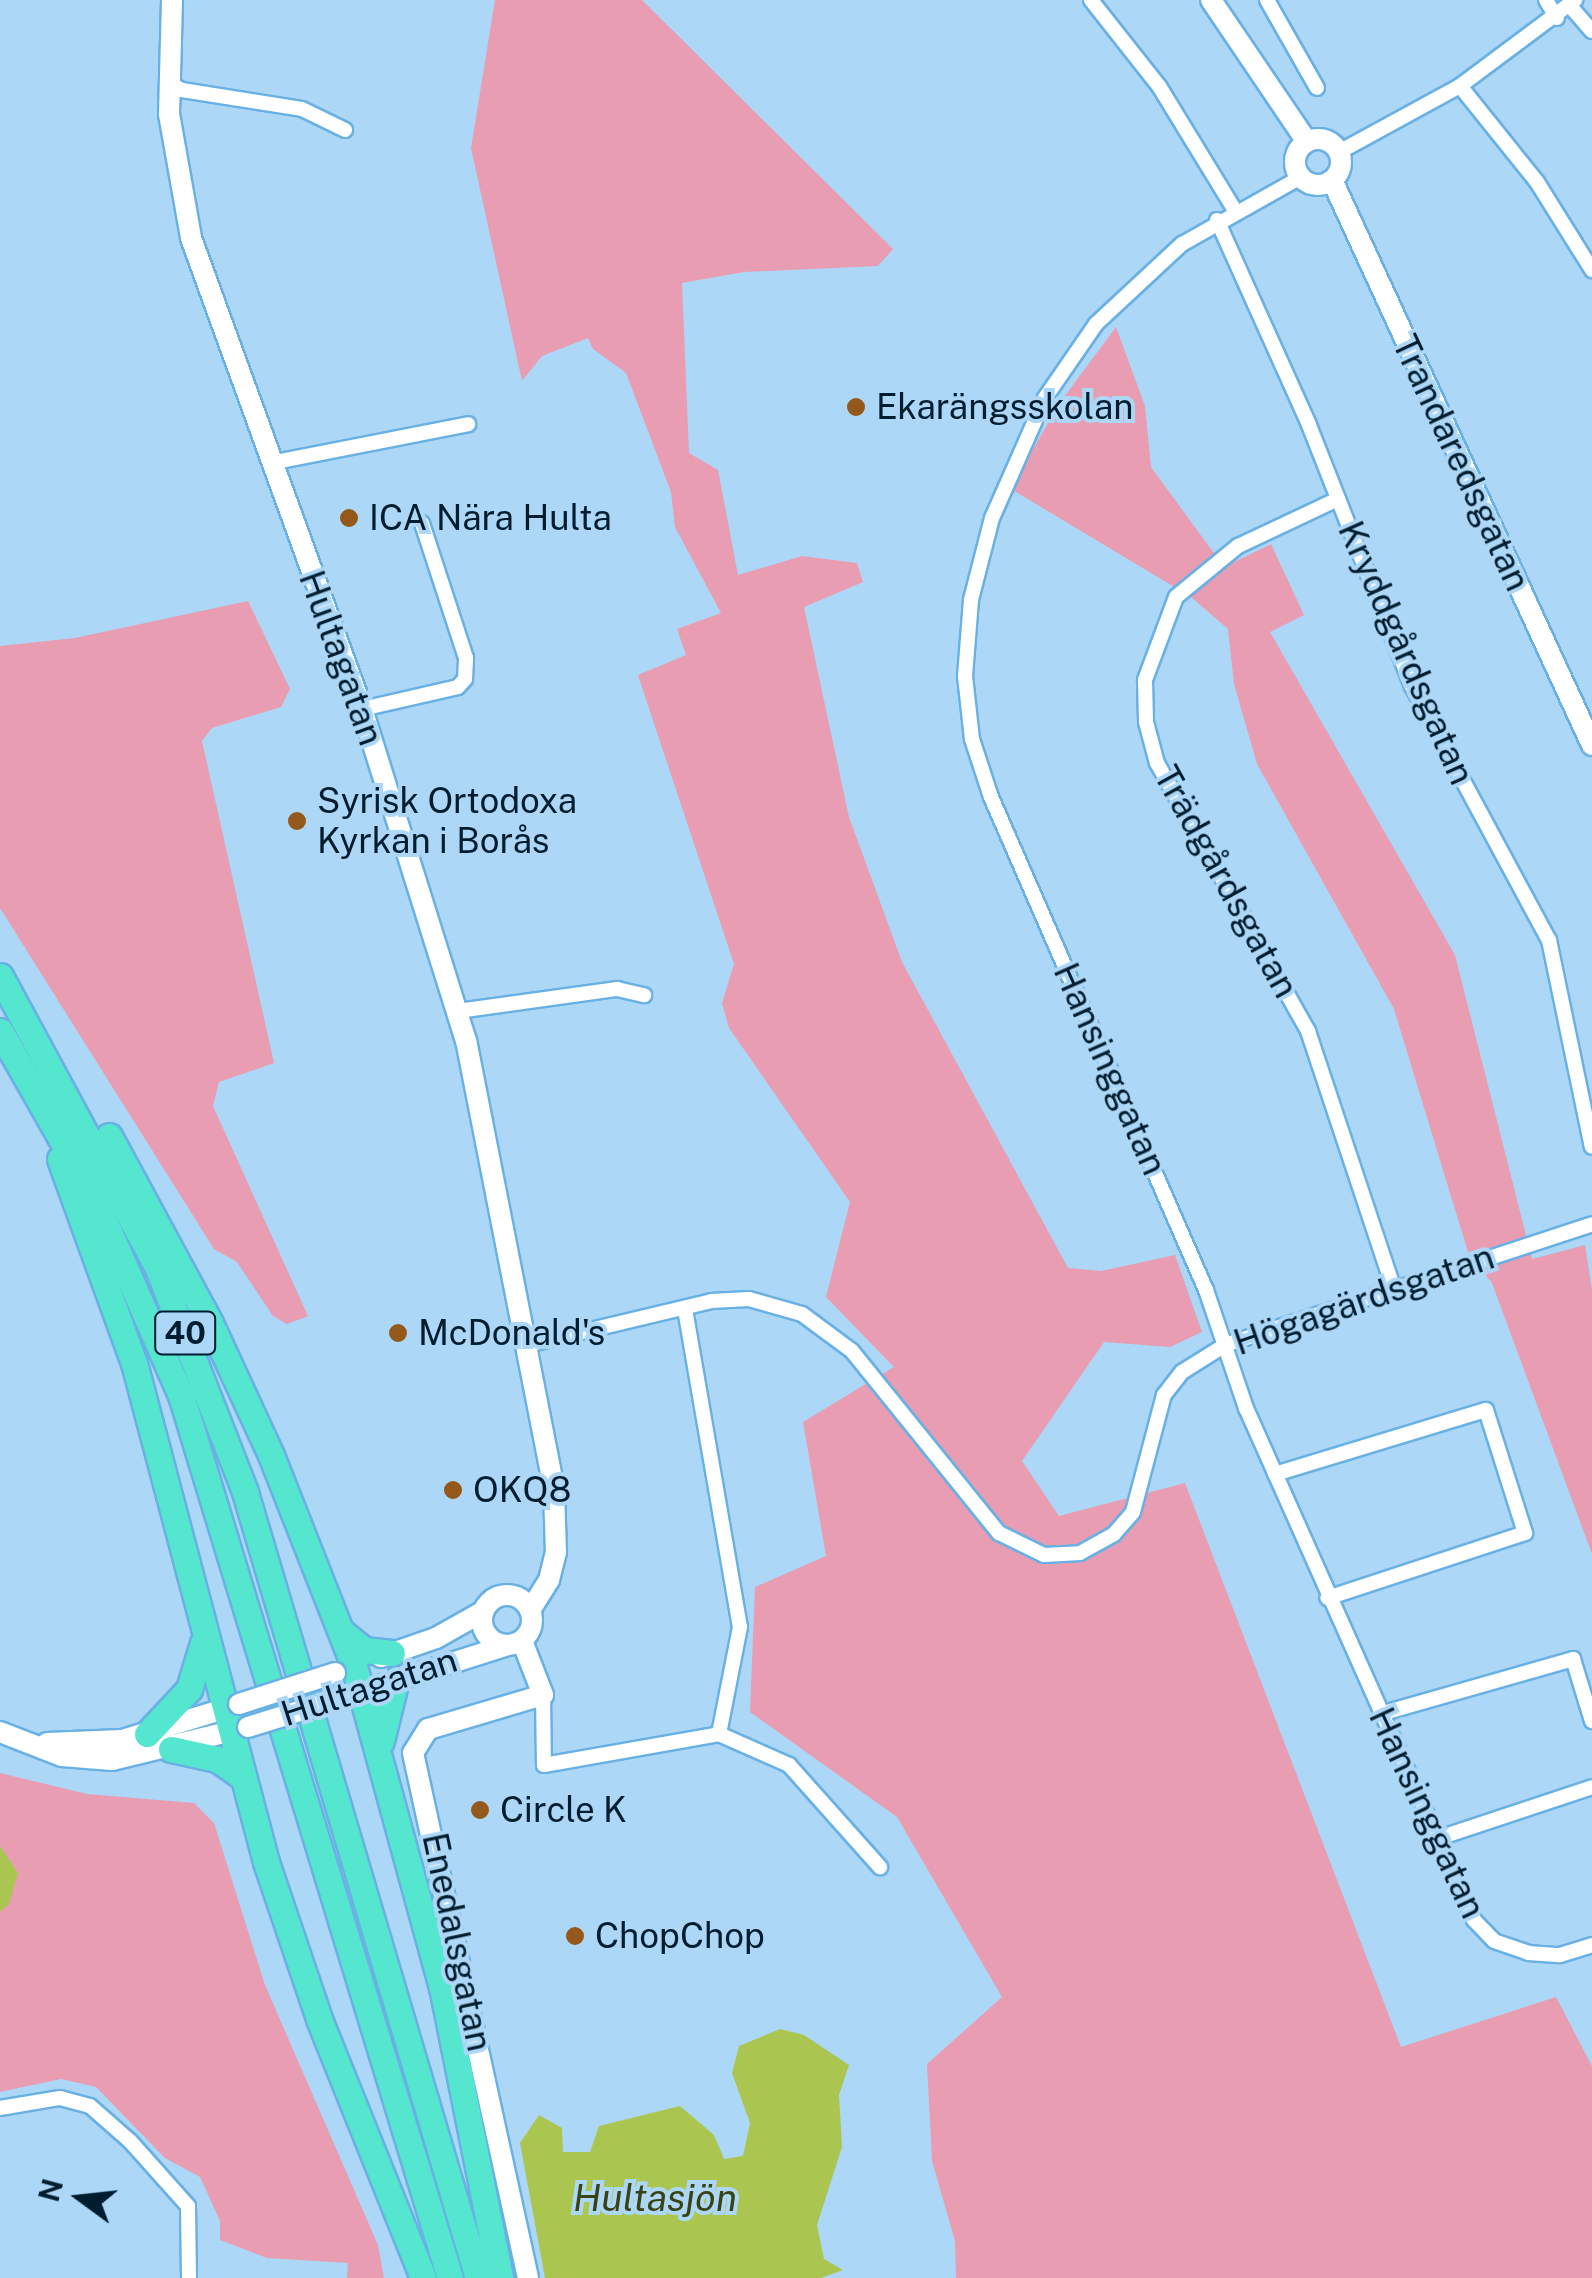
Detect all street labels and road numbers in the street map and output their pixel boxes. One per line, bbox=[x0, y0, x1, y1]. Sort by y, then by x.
street label: Trandaredsgatan bbox=[1383, 329, 1539, 597]
street label: Kryddgårdsgatan bbox=[1329, 515, 1483, 791]
street label: Hultagatan bbox=[290, 565, 392, 751]
street label: Trädgårdsgatan bbox=[1145, 759, 1307, 1005]
street label: Hansinggatan bbox=[1045, 957, 1175, 1181]
street label: Högagärdsgatan bbox=[1228, 1236, 1500, 1364]
road number: 40 bbox=[152, 1306, 218, 1360]
street label: Hultagatan bbox=[276, 1639, 462, 1735]
street label: Hansinggatan bbox=[1360, 1701, 1494, 1925]
street label: Enedalsgatan bbox=[413, 1829, 501, 2055]

